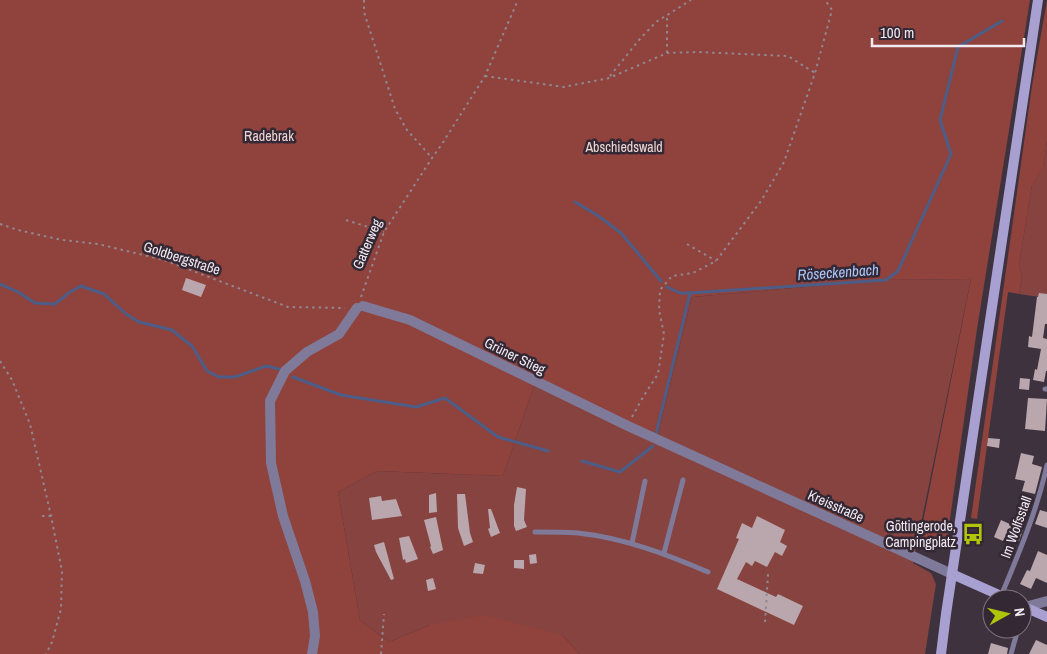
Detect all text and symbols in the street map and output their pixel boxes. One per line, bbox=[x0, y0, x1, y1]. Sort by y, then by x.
scale bar bbox=[872, 15, 1024, 47]
text: 100 m bbox=[880, 22, 914, 43]
park label: Radebrak bbox=[244, 127, 294, 145]
park label: Abschiedswald bbox=[584, 138, 663, 156]
street label: Gatterweg bbox=[348, 216, 386, 272]
street label: Goldbergstraße bbox=[141, 237, 223, 279]
water label: Röseckenbach bbox=[797, 259, 879, 285]
street label: Grüner Stieg bbox=[482, 334, 549, 379]
street label: Kreisstraße bbox=[805, 486, 867, 526]
street label: Im Wolfsstall bbox=[996, 493, 1036, 561]
place label: Göttingerode, Campingplatz bbox=[885, 517, 956, 551]
bus stop icon: Göttingerode, Campingplatz bbox=[960, 521, 986, 547]
north arrow bbox=[982, 589, 1032, 639]
text: N bbox=[1010, 607, 1029, 618]

